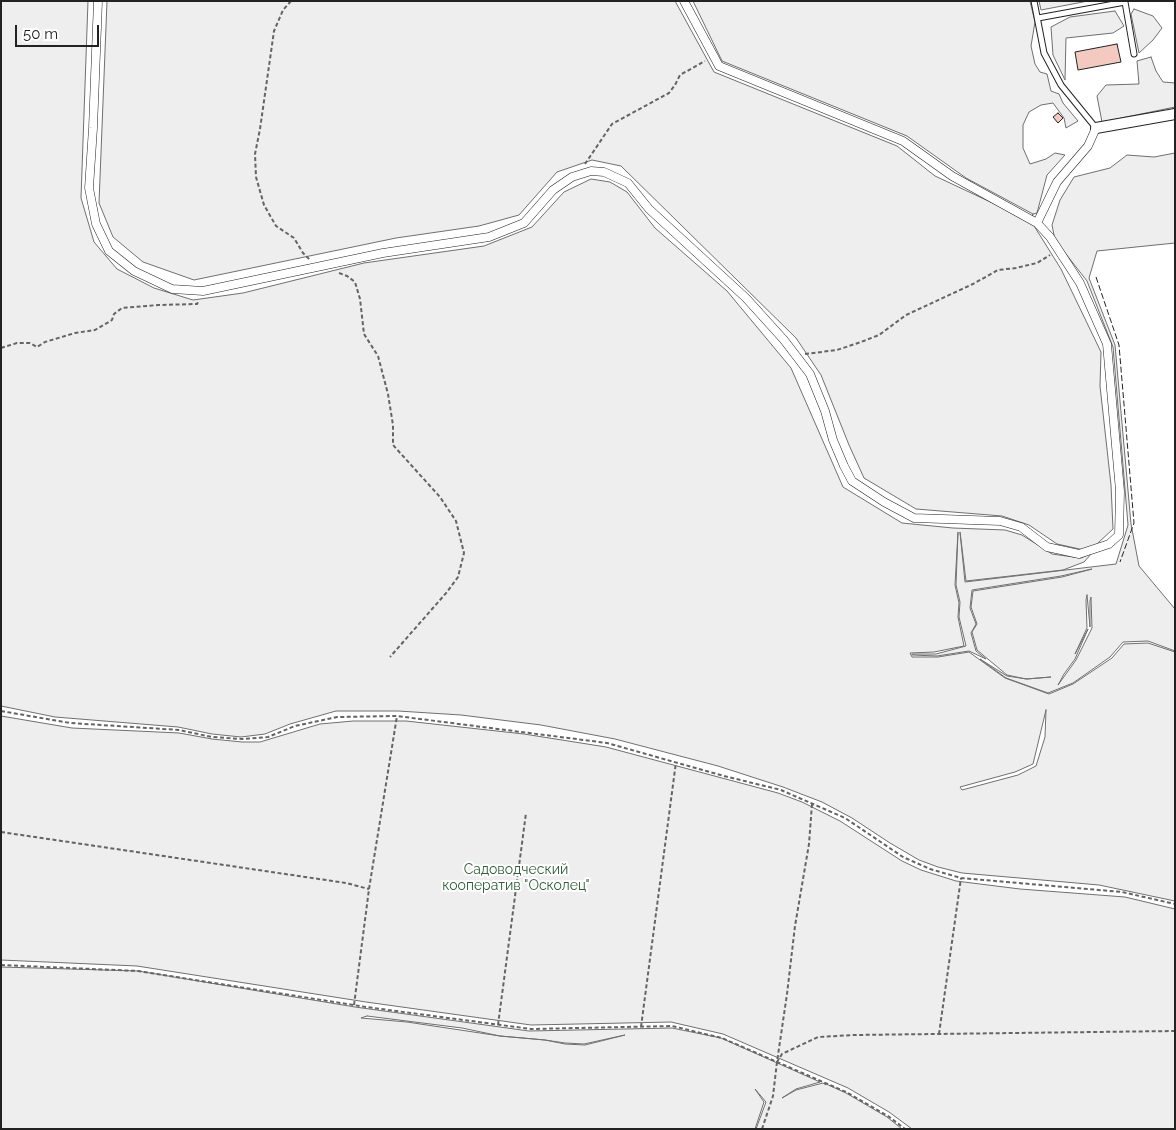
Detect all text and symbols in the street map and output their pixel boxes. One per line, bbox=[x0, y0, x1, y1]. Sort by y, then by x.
scale bar bbox=[18, 15, 101, 47]
text: 50 m bbox=[23, 25, 58, 43]
park label: Садоводческий кооператив "Осколец" bbox=[442, 862, 590, 894]

